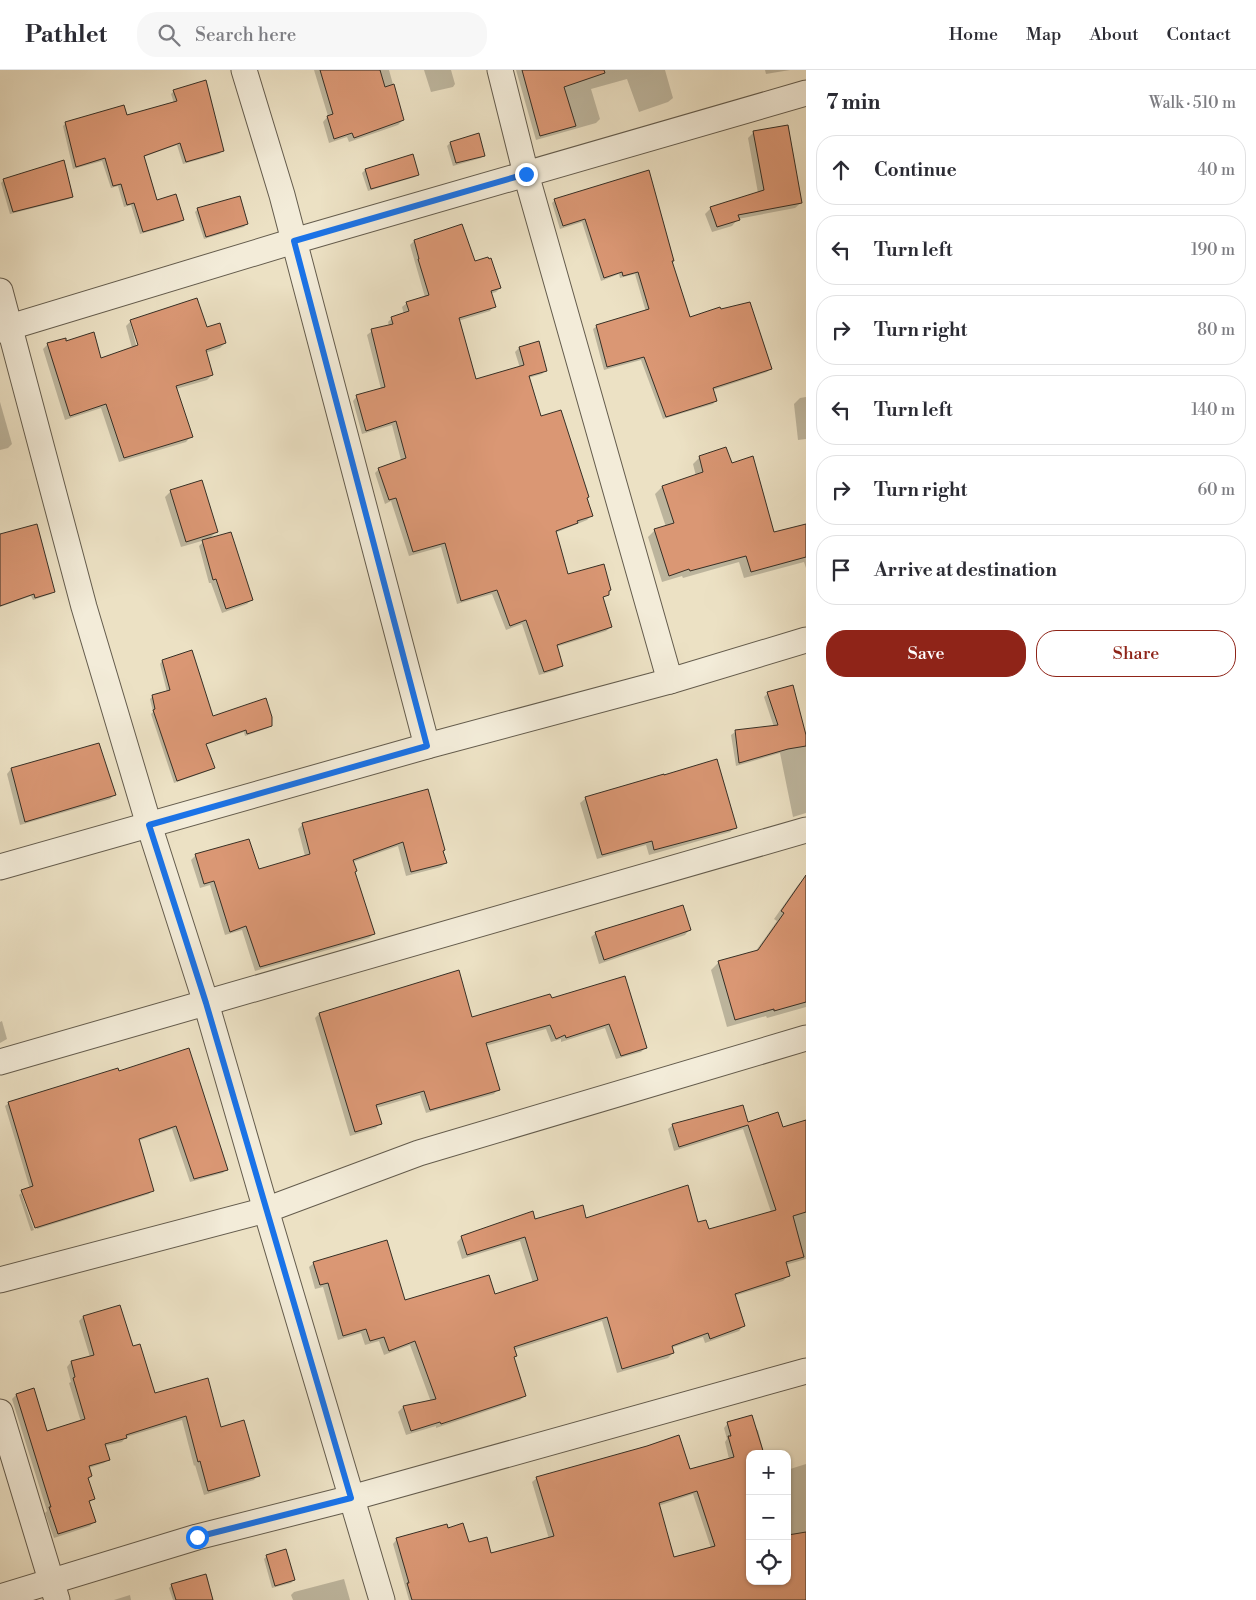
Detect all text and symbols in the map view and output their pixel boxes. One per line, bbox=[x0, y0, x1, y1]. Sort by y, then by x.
search box bbox=[137, 12, 487, 57]
text: Pathlet bbox=[25, 20, 107, 50]
icon: search bbox=[155, 21, 183, 49]
text: Search here bbox=[195, 23, 296, 47]
text: Home bbox=[949, 23, 998, 46]
text: Map bbox=[1026, 23, 1062, 46]
text: About bbox=[1090, 23, 1139, 46]
text: Contact bbox=[1167, 23, 1231, 46]
text: 7 min bbox=[826, 90, 880, 116]
text: Walk · 510 m bbox=[1149, 93, 1236, 113]
icon: ahead bbox=[827, 156, 855, 184]
text: Continue bbox=[874, 158, 957, 182]
text: 40 m bbox=[1198, 160, 1235, 180]
route end bbox=[515, 163, 538, 186]
icon: left bbox=[827, 236, 855, 264]
text: Turn left bbox=[874, 238, 953, 262]
text: 190 m bbox=[1191, 240, 1235, 260]
icon: right bbox=[827, 316, 855, 344]
text: Turn right bbox=[874, 318, 967, 342]
text: 80 m bbox=[1197, 320, 1235, 340]
icon: left bbox=[827, 396, 855, 424]
text: Turn left bbox=[874, 398, 953, 422]
text: 140 m bbox=[1191, 400, 1235, 420]
icon: right bbox=[827, 476, 855, 504]
text: Turn right bbox=[874, 478, 967, 502]
text: 60 m bbox=[1197, 480, 1235, 500]
icon: arrive bbox=[827, 556, 855, 584]
text: Arrive at destination bbox=[874, 558, 1057, 582]
button: Save bbox=[826, 630, 1026, 677]
button: Share bbox=[1036, 630, 1236, 677]
map controls bbox=[746, 1450, 791, 1585]
button: + bbox=[746, 1450, 791, 1495]
button: − bbox=[746, 1495, 791, 1540]
route start bbox=[186, 1526, 209, 1549]
button: locate bbox=[746, 1540, 791, 1585]

